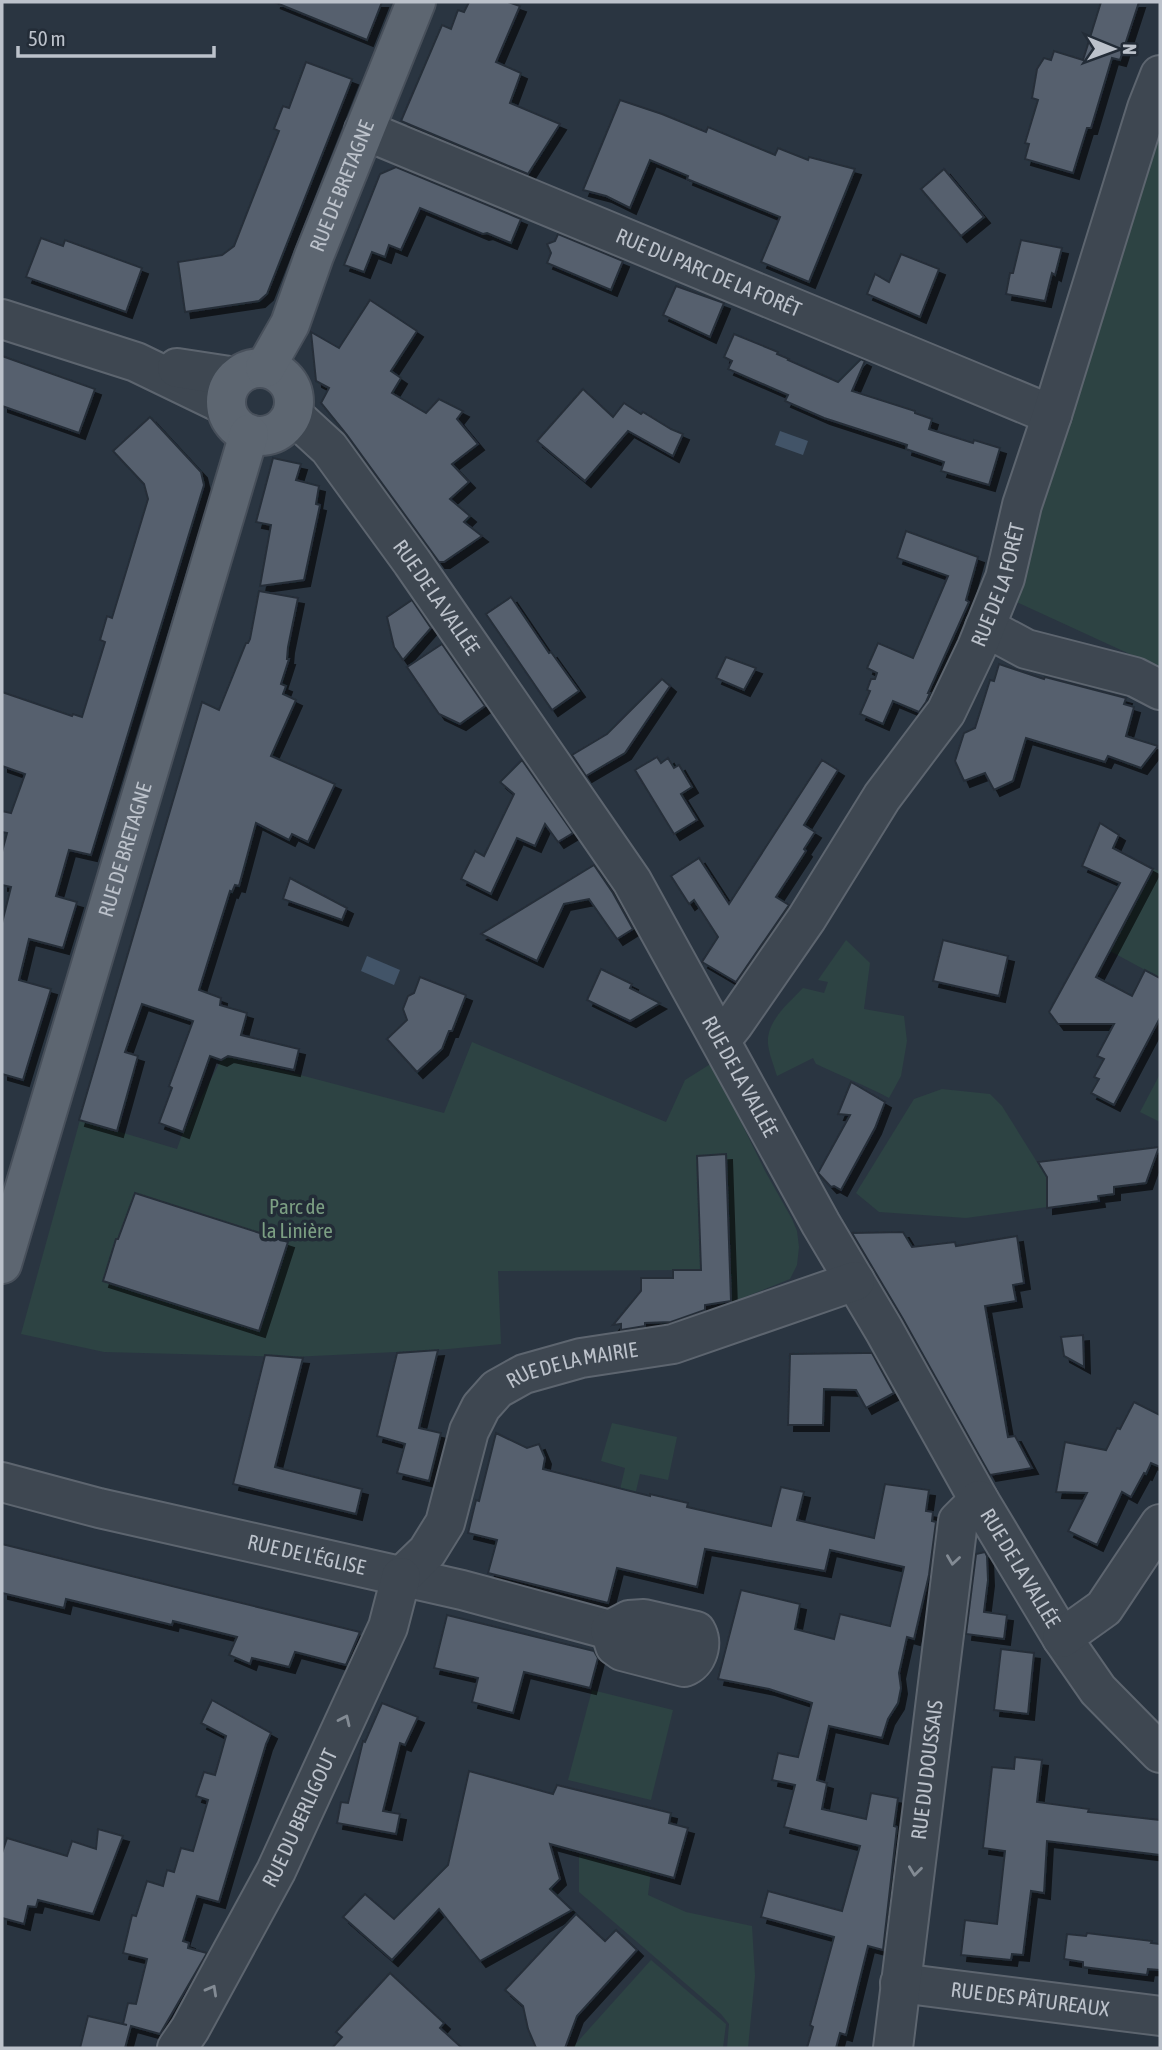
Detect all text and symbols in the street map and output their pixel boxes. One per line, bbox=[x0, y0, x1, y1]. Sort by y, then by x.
scale bar bbox=[18, 14, 214, 58]
north arrow bbox=[1078, 14, 1148, 84]
text: 50 m bbox=[28, 26, 66, 50]
text: N bbox=[1119, 43, 1141, 55]
street label: RUE DE BRETAGNE bbox=[304, 117, 378, 255]
street label: RUE DU PARC DE LA FORÊT bbox=[613, 223, 805, 321]
street label: RUE DE LA FORÊT bbox=[965, 521, 1028, 650]
street label: RUE DE LA VALLÉE bbox=[389, 535, 485, 659]
street label: RUE DE BRETAGNE bbox=[93, 780, 156, 920]
street label: RUE DE LA VALLÉE bbox=[698, 1012, 783, 1141]
park label: Parc de la Linière bbox=[261, 1194, 333, 1242]
street label: RUE DE LA MAIRIE bbox=[502, 1337, 639, 1392]
street label: RUE DE LA VALLÉE bbox=[976, 1504, 1066, 1631]
street label: RUE DE L'ÉGLISE bbox=[245, 1529, 368, 1579]
one-way arrow bbox=[946, 1554, 961, 1566]
street label: RUE DU DOUSSAIS bbox=[906, 1699, 947, 1841]
one-way arrow bbox=[337, 1715, 351, 1727]
street label: RUE DU BERLIGOUT bbox=[257, 1745, 341, 1891]
one-way arrow bbox=[907, 1865, 922, 1877]
street label: RUE DES PÂTUREAUX bbox=[950, 1977, 1111, 2021]
one-way arrow bbox=[204, 1985, 217, 1997]

